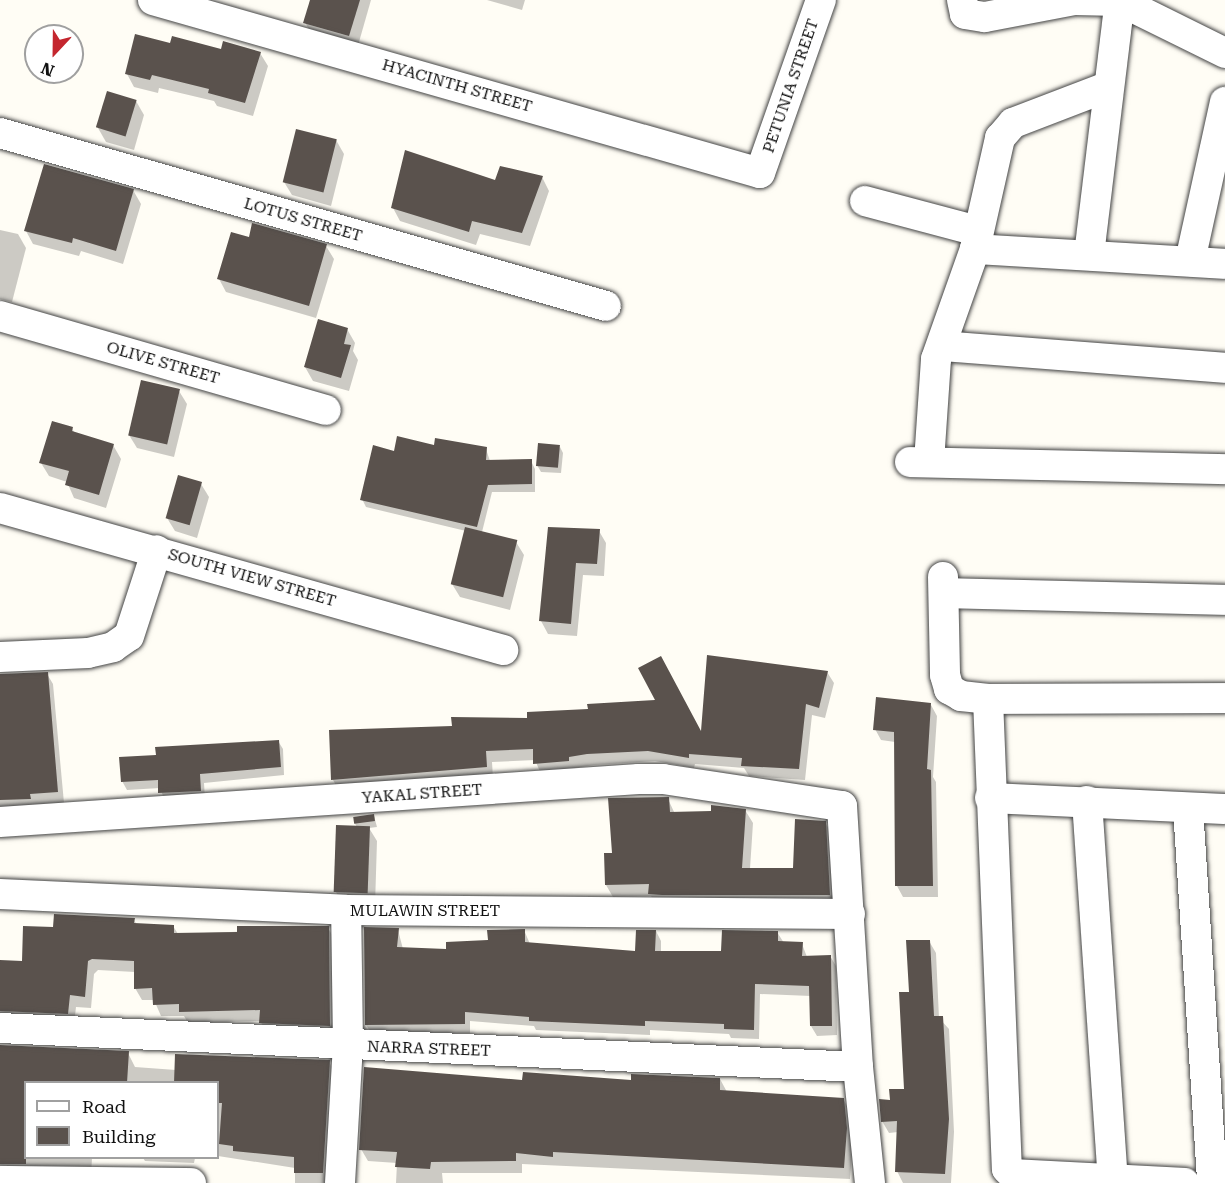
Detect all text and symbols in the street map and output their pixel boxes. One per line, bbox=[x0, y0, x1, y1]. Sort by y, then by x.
street label: PETUNIA STREET bbox=[759, 16, 823, 156]
north arrow bbox=[24, 24, 84, 84]
street label: HYACINTH STREET bbox=[380, 55, 534, 117]
text: N bbox=[39, 58, 57, 80]
street label: LOTUS STREET bbox=[242, 194, 364, 246]
street label: OLIVE STREET bbox=[104, 338, 222, 388]
street label: SOUTH VIEW STREET bbox=[166, 545, 338, 611]
street label: YAKAL STREET bbox=[361, 780, 483, 808]
street label: MULAWIN STREET bbox=[350, 901, 500, 921]
street label: NARRA STREET bbox=[367, 1037, 491, 1061]
legend bbox=[24, 1081, 219, 1159]
text: Road bbox=[82, 1096, 126, 1117]
text: Building bbox=[82, 1126, 156, 1147]

